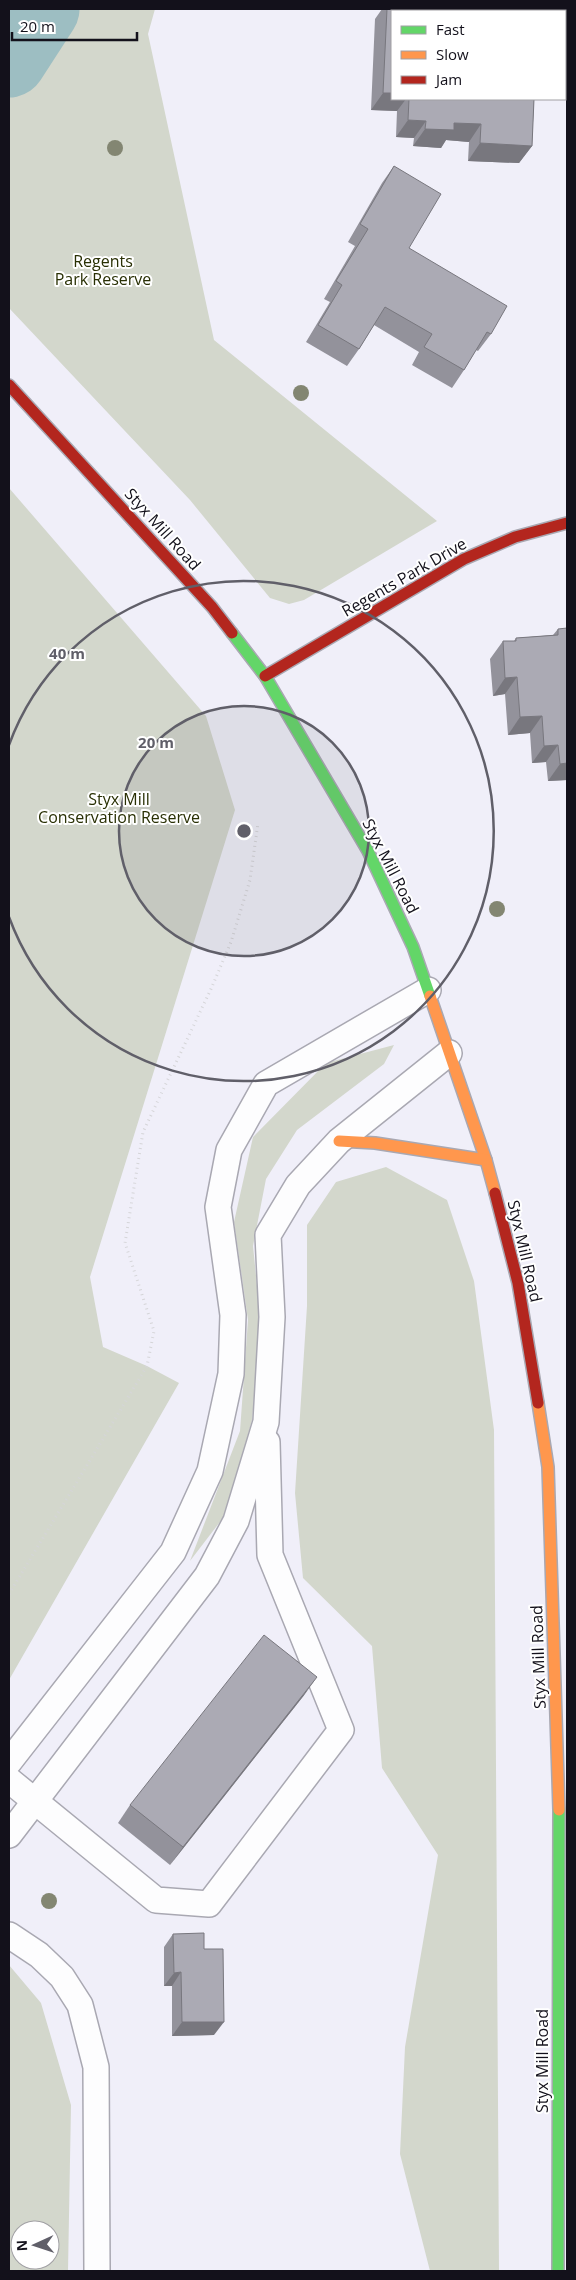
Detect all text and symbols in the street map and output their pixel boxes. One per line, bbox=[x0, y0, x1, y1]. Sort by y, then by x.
scale bar bbox=[12, 10, 138, 42]
legend bbox=[391, 10, 566, 100]
text: 20 m bbox=[20, 16, 55, 36]
text: Fast bbox=[436, 19, 465, 39]
text: Slow bbox=[436, 44, 469, 64]
text: Jam bbox=[434, 69, 462, 89]
park label: Regents Park Reserve bbox=[55, 250, 151, 290]
street label: Styx Mill Road bbox=[120, 483, 206, 575]
street label: Regents Park Drive bbox=[338, 532, 470, 622]
text: 40 m bbox=[49, 643, 85, 663]
text: 20 m bbox=[138, 732, 174, 752]
park label: Styx Mill Conservation Reserve bbox=[38, 788, 200, 828]
street label: Styx Mill Road bbox=[358, 815, 424, 917]
centre of rings bbox=[235, 822, 253, 840]
street label: Styx Mill Road bbox=[503, 1198, 547, 1304]
street label: Styx Mill Road bbox=[525, 1605, 551, 1709]
street label: Styx Mill Road bbox=[531, 2009, 553, 2113]
north arrow bbox=[10, 2220, 60, 2270]
text: N bbox=[12, 2240, 31, 2252]

